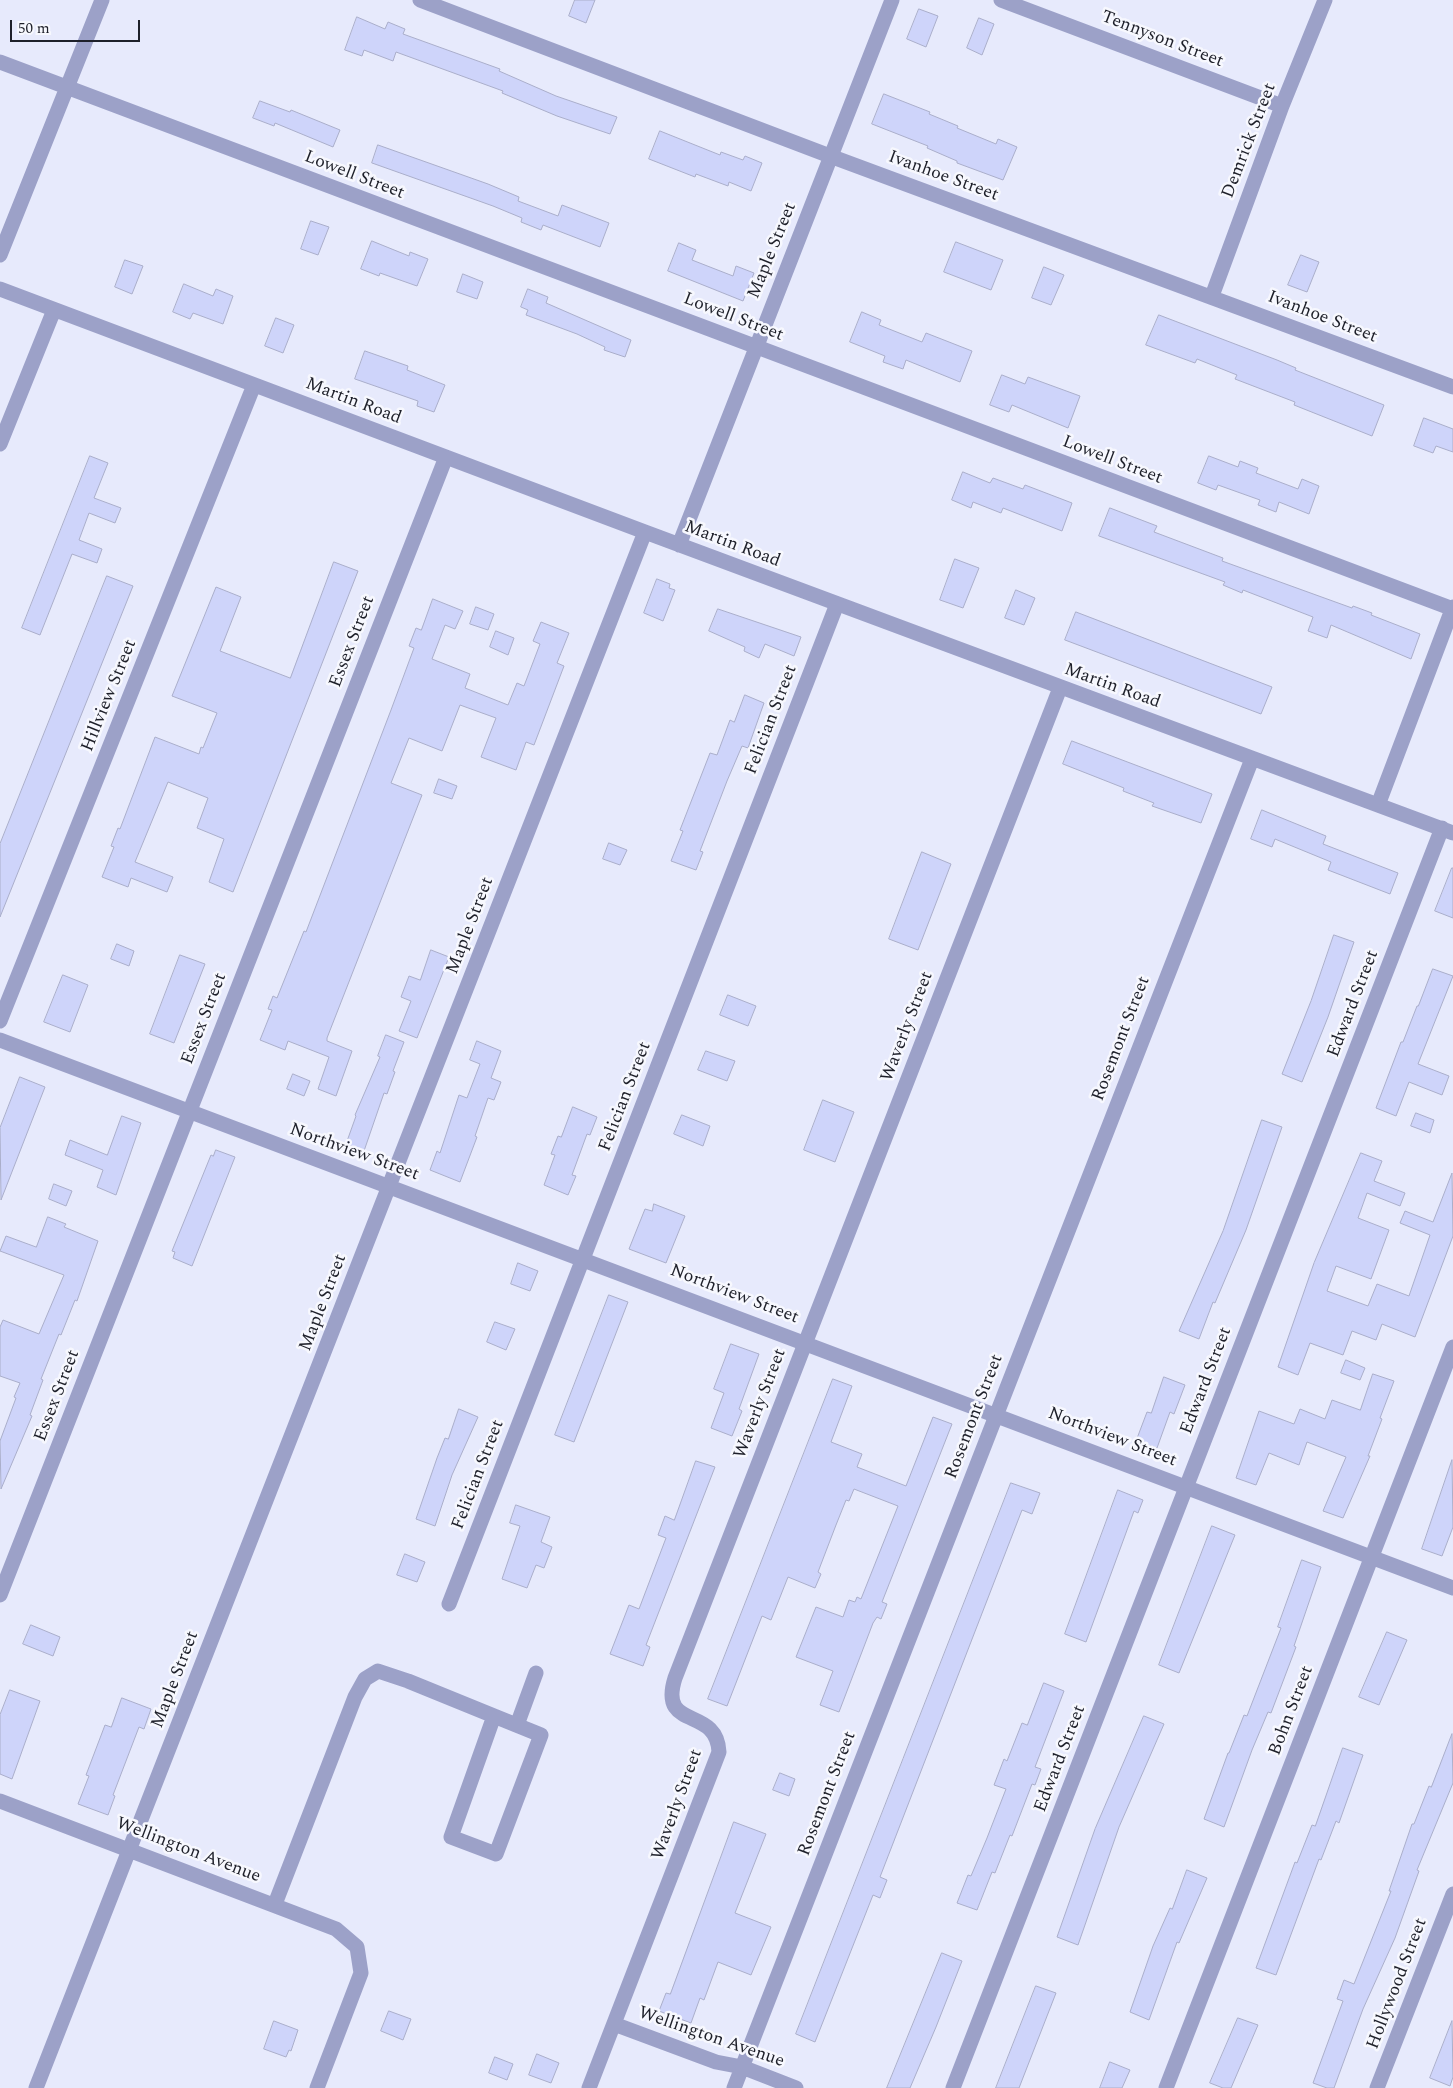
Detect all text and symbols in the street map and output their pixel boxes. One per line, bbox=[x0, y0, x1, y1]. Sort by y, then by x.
street label: Tennyson Street bbox=[1098, 7, 1226, 73]
scale bar bbox=[12, 10, 142, 42]
text: 50 m bbox=[18, 17, 50, 40]
street label: Demrick Street bbox=[1218, 80, 1282, 202]
street label: Lowell Street bbox=[301, 147, 407, 205]
street label: Ivanhoe Street bbox=[885, 147, 1001, 207]
street label: Maple Street bbox=[744, 200, 802, 302]
street label: Ivanhoe Street bbox=[1264, 287, 1380, 349]
street label: Lowell Street bbox=[680, 289, 786, 347]
street label: Martin Road bbox=[302, 374, 404, 430]
street label: Lowell Street bbox=[1059, 432, 1165, 490]
street label: Martin Road bbox=[681, 517, 783, 573]
street label: Essex Street bbox=[326, 593, 380, 691]
street label: Hillview Street bbox=[78, 637, 142, 755]
street label: Martin Road bbox=[1061, 660, 1163, 714]
street label: Felician Street bbox=[741, 662, 803, 778]
street label: Maple Street bbox=[443, 875, 499, 977]
street label: Edward Street bbox=[1324, 947, 1384, 1061]
street label: Waverly Street bbox=[877, 969, 939, 1085]
street label: Essex Street bbox=[178, 970, 232, 1068]
street label: Rosemont Street bbox=[1088, 974, 1156, 1104]
street label: Felician Street bbox=[595, 1039, 657, 1155]
street label: Northview Street bbox=[286, 1120, 422, 1186]
street label: Maple Street bbox=[296, 1252, 352, 1354]
street label: Northview Street bbox=[667, 1261, 801, 1329]
street label: Edward Street bbox=[1177, 1324, 1237, 1438]
street label: Waverly Street bbox=[730, 1346, 792, 1462]
street label: Essex Street bbox=[31, 1347, 85, 1445]
street label: Rosemont Street bbox=[941, 1352, 1009, 1482]
street label: Northview Street bbox=[1045, 1404, 1179, 1472]
street label: Felician Street bbox=[448, 1417, 510, 1533]
street label: Maple Street bbox=[148, 1629, 204, 1731]
street label: Bohn Street bbox=[1265, 1663, 1319, 1759]
street label: Edward Street bbox=[1031, 1702, 1091, 1816]
street label: Rosemont Street bbox=[794, 1729, 862, 1859]
street label: Waverly Street bbox=[648, 1747, 708, 1863]
street label: Wellington Avenue bbox=[113, 1814, 263, 1888]
street label: Hollywood Street bbox=[1363, 1915, 1433, 2053]
street label: Wellington Avenue bbox=[635, 2003, 787, 2073]

